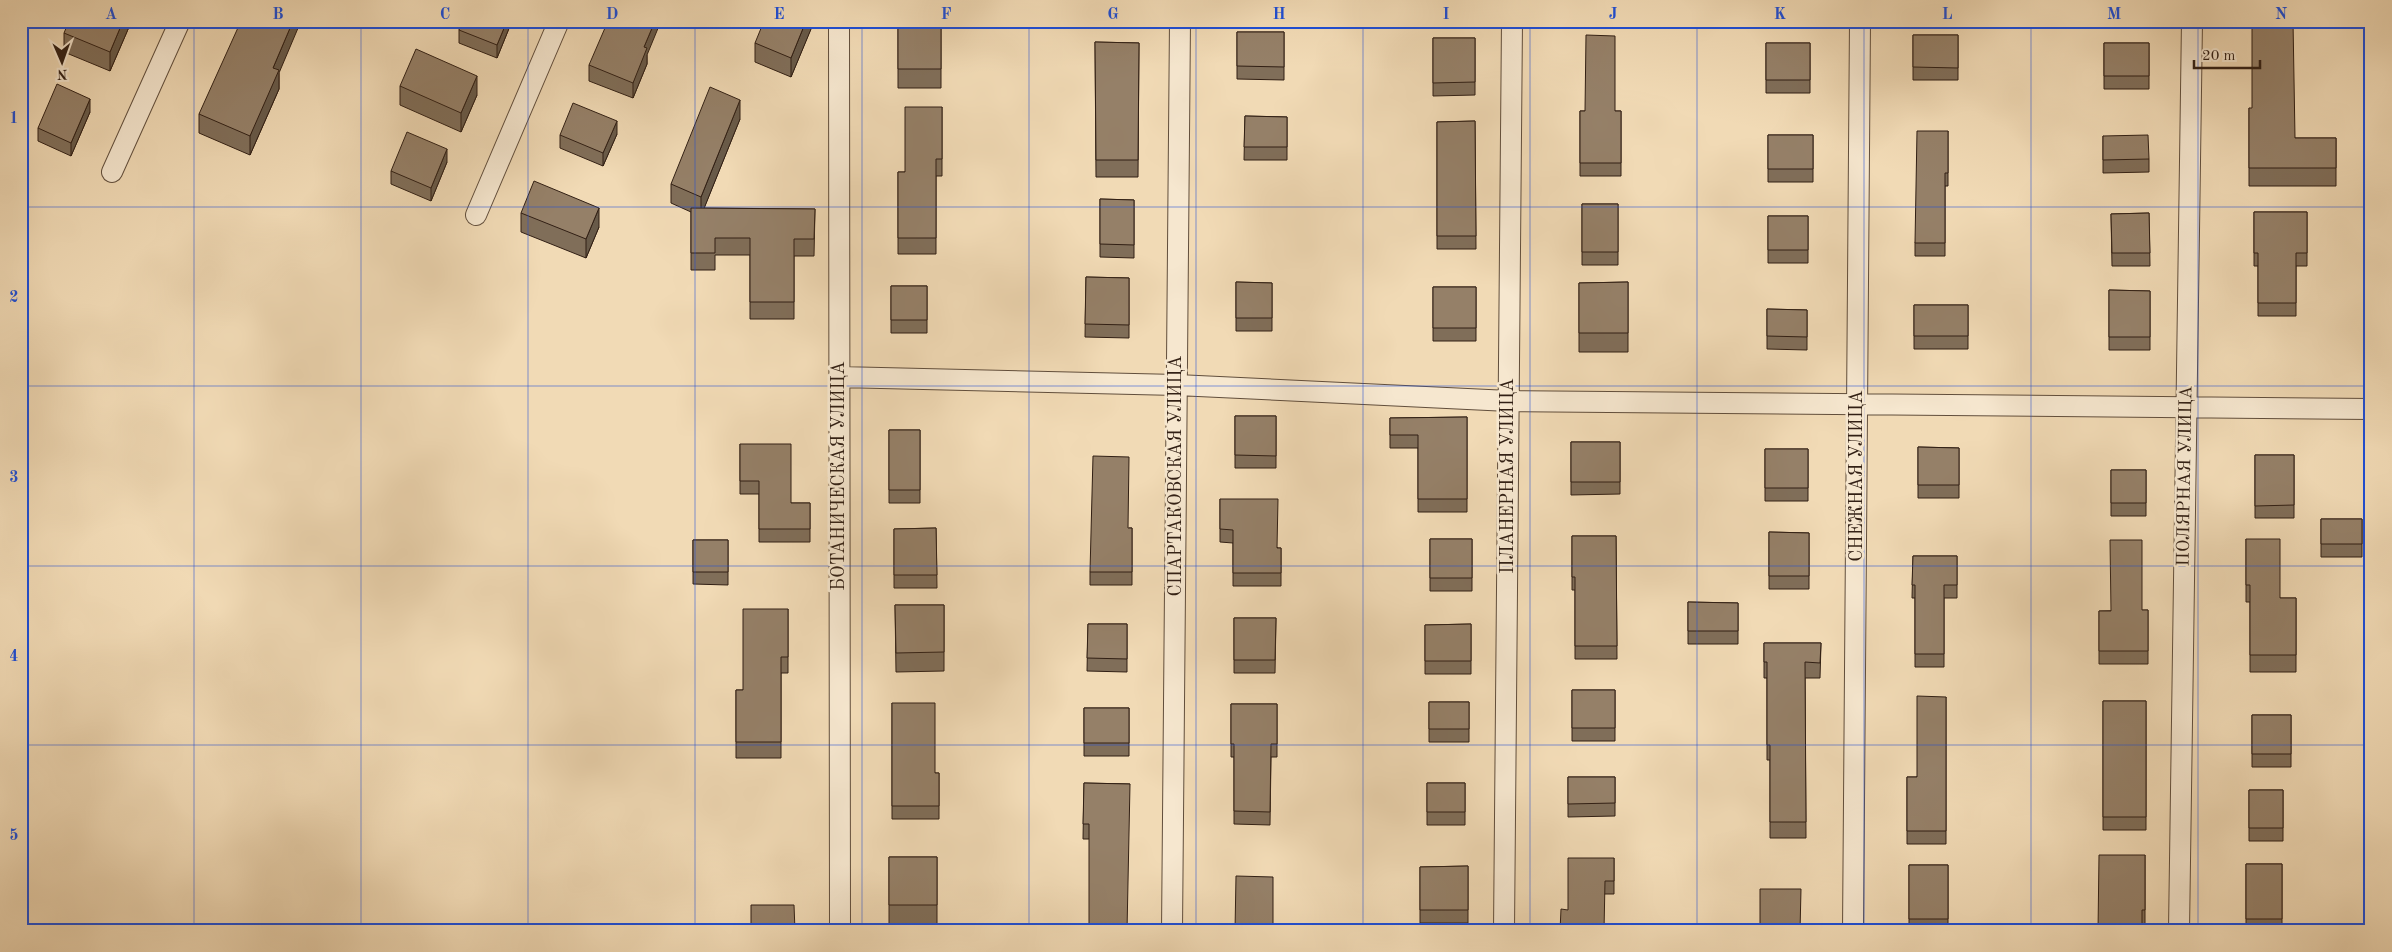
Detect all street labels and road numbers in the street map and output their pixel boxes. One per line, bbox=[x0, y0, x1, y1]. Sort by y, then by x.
street label: СПАРТАКОВСКАЯ УЛИЦА bbox=[1167, 355, 1185, 596]
street label: БОТАНИЧЕСКАЯ УЛИЦА bbox=[830, 361, 848, 591]
street label: ПЛАНЕРНАЯ УЛИЦА bbox=[1499, 378, 1517, 574]
street label: ПОЛЯРНАЯ УЛИЦА bbox=[2174, 385, 2196, 567]
street label: СНЕЖНАЯ УЛИЦА bbox=[1848, 390, 1866, 562]

